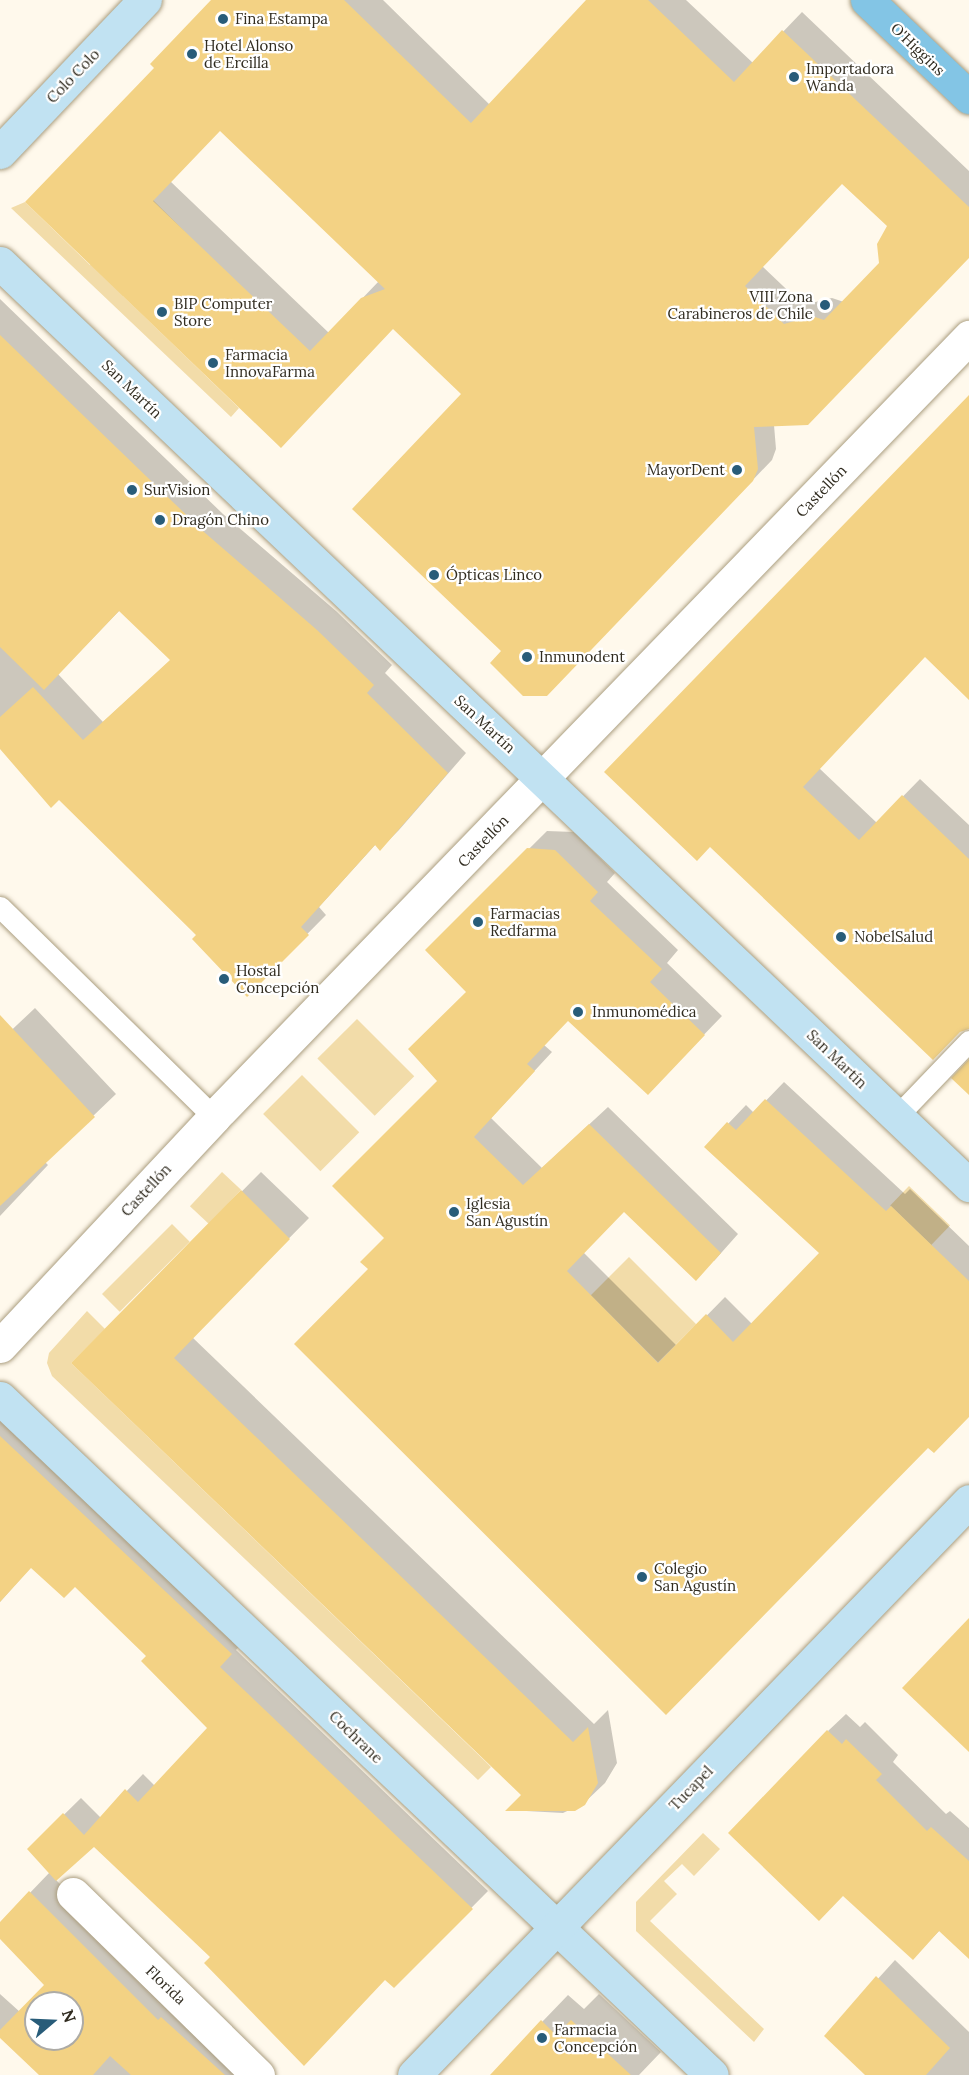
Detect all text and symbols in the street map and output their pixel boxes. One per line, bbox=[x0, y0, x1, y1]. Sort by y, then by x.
place label: Fina Estampa bbox=[235, 10, 328, 28]
marker: Fina Estampa bbox=[216, 12, 230, 26]
street label: O'Higgins bbox=[887, 19, 949, 79]
place label: Hotel Alonso de Ercilla bbox=[204, 36, 293, 71]
street label: Colo Colo bbox=[43, 45, 103, 107]
marker: Hotel Alonso de Ercilla bbox=[185, 47, 199, 61]
place label: Importadora Wanda bbox=[806, 59, 894, 94]
marker: Importadora Wanda bbox=[787, 70, 801, 84]
place label: VIII Zona Carabineros de Chile bbox=[667, 287, 813, 322]
place label: BIP Computer Store bbox=[174, 294, 272, 329]
marker: VIII Zona Carabineros de Chile bbox=[818, 298, 832, 312]
marker: BIP Computer Store bbox=[155, 305, 169, 319]
place label: Farmacia InnovaFarma bbox=[225, 345, 315, 380]
street label: San Martín bbox=[98, 356, 166, 422]
marker: Farmacia InnovaFarma bbox=[206, 356, 220, 370]
place label: MayorDent bbox=[647, 461, 725, 479]
street label: Castellón bbox=[792, 461, 850, 521]
marker: MayorDent bbox=[730, 463, 744, 477]
place label: SurVision bbox=[144, 481, 210, 499]
marker: SurVision bbox=[125, 483, 139, 497]
place label: Dragón Chino bbox=[172, 511, 269, 529]
marker: Dragón Chino bbox=[153, 513, 167, 527]
place label: Ópticas Linco bbox=[446, 566, 542, 584]
marker: Ópticas Linco bbox=[427, 568, 441, 582]
place label: Inmunodent bbox=[539, 648, 625, 666]
marker: Inmunodent bbox=[520, 650, 534, 664]
street label: San Martín bbox=[451, 691, 519, 757]
street label: Castellón bbox=[454, 811, 512, 871]
place label: Farmacias Redfarma bbox=[490, 904, 560, 939]
marker: Farmacias Redfarma bbox=[471, 915, 485, 929]
marker: NobelSalud bbox=[832, 928, 850, 946]
place label: NobelSalud bbox=[854, 928, 933, 946]
place label: Hostal Concepción bbox=[236, 961, 319, 996]
marker: Hostal Concepción bbox=[217, 972, 231, 986]
marker: Inmunomédica bbox=[569, 1003, 587, 1021]
place label: Inmunomédica bbox=[592, 1003, 697, 1021]
street label: San Martín bbox=[803, 1026, 871, 1092]
street label: Castellón bbox=[117, 1160, 175, 1220]
place label: Iglesia San Agustín bbox=[466, 1194, 548, 1229]
marker: Iglesia San Agustín bbox=[447, 1205, 461, 1219]
place label: Colegio San Agustín bbox=[654, 1559, 736, 1594]
marker: Colegio San Agustín bbox=[635, 1570, 649, 1584]
street label: Cochrane bbox=[325, 1707, 387, 1767]
street label: Tucapel bbox=[665, 1762, 717, 1814]
street label: Florida bbox=[142, 1962, 190, 2008]
north arrow bbox=[24, 1991, 84, 2051]
text: N bbox=[58, 2007, 81, 2025]
place label: Farmacia Concepción bbox=[554, 2020, 637, 2055]
marker: Farmacia Concepción bbox=[535, 2031, 549, 2045]

